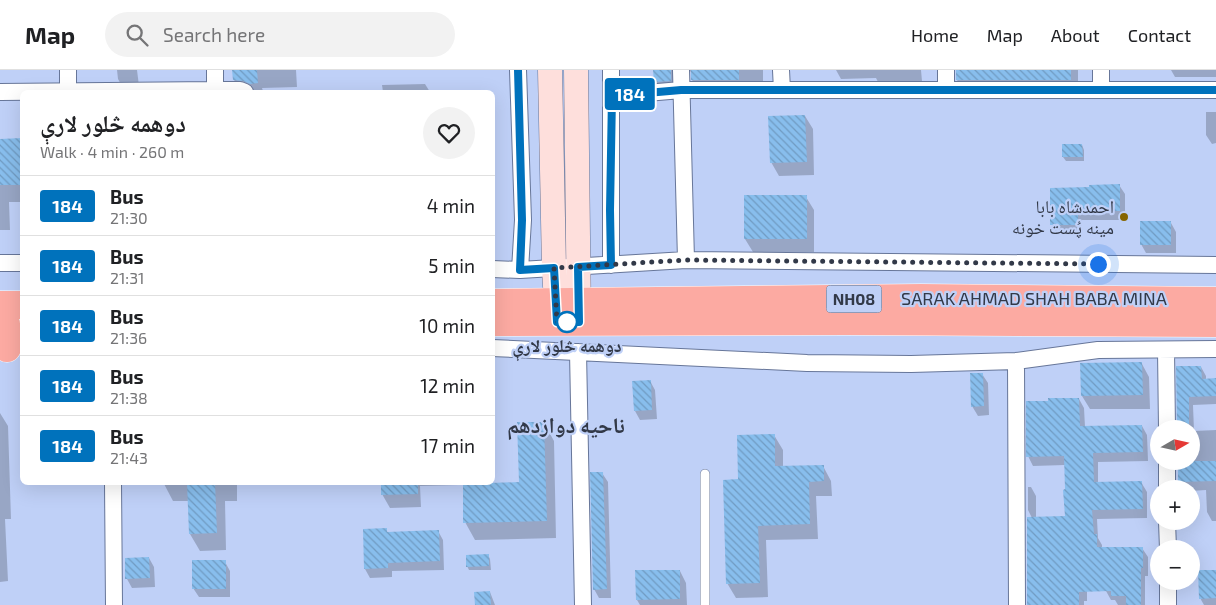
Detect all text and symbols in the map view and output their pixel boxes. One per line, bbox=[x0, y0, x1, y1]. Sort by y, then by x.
search box bbox=[105, 12, 455, 57]
text: Map bbox=[25, 20, 75, 49]
icon: search bbox=[123, 21, 151, 49]
text: Search here bbox=[163, 23, 265, 46]
text: Home bbox=[911, 24, 959, 46]
text: Map bbox=[987, 24, 1023, 46]
text: About bbox=[1051, 24, 1100, 46]
text: Contact bbox=[1128, 24, 1191, 46]
line badge: 184 bbox=[601, 78, 659, 110]
text: 184 bbox=[615, 83, 645, 105]
button: heart bbox=[423, 107, 475, 159]
text: دوهمه څلور لارې bbox=[40, 108, 186, 137]
text: Walk · 4 min · 260 m bbox=[40, 142, 184, 161]
text: Bus bbox=[110, 185, 144, 208]
text: 4 min bbox=[427, 194, 475, 217]
text: 184 bbox=[52, 195, 83, 217]
place label: احمدشاه بابا مینه پُست خونه bbox=[1012, 195, 1114, 239]
text: 21:30 bbox=[110, 208, 148, 227]
marker: احمدشاه بابا مینه پُست خونه bbox=[1118, 211, 1130, 223]
text: Bus bbox=[110, 245, 144, 268]
your location bbox=[1086, 252, 1111, 277]
text: 5 min bbox=[428, 254, 475, 277]
text: 184 bbox=[52, 255, 83, 277]
text: 21:31 bbox=[110, 268, 144, 287]
road number: NH08 bbox=[826, 285, 882, 312]
street label: SARAK AHMAD SHAH BABA MINA bbox=[901, 287, 1168, 309]
text: Bus bbox=[110, 305, 144, 328]
marker: دوهمه څلور لارې bbox=[556, 311, 578, 333]
text: 10 min bbox=[419, 314, 475, 337]
text: 184 bbox=[52, 315, 83, 337]
text: 21:36 bbox=[110, 328, 147, 347]
place label: دوهمه څلور لارې bbox=[512, 334, 622, 361]
text: Bus bbox=[110, 365, 144, 388]
text: 12 min bbox=[420, 374, 475, 397]
text: 184 bbox=[52, 375, 83, 397]
text: 21:38 bbox=[110, 388, 148, 407]
district label: ناحیه دوازدهم bbox=[507, 411, 625, 440]
north arrow bbox=[1150, 420, 1200, 470]
map controls bbox=[1150, 420, 1200, 590]
text: Bus bbox=[110, 425, 144, 448]
text: 17 min bbox=[421, 434, 475, 457]
text: 184 bbox=[52, 435, 83, 457]
text: 21:43 bbox=[110, 448, 148, 467]
button: + bbox=[1150, 480, 1200, 530]
button: − bbox=[1150, 540, 1200, 590]

